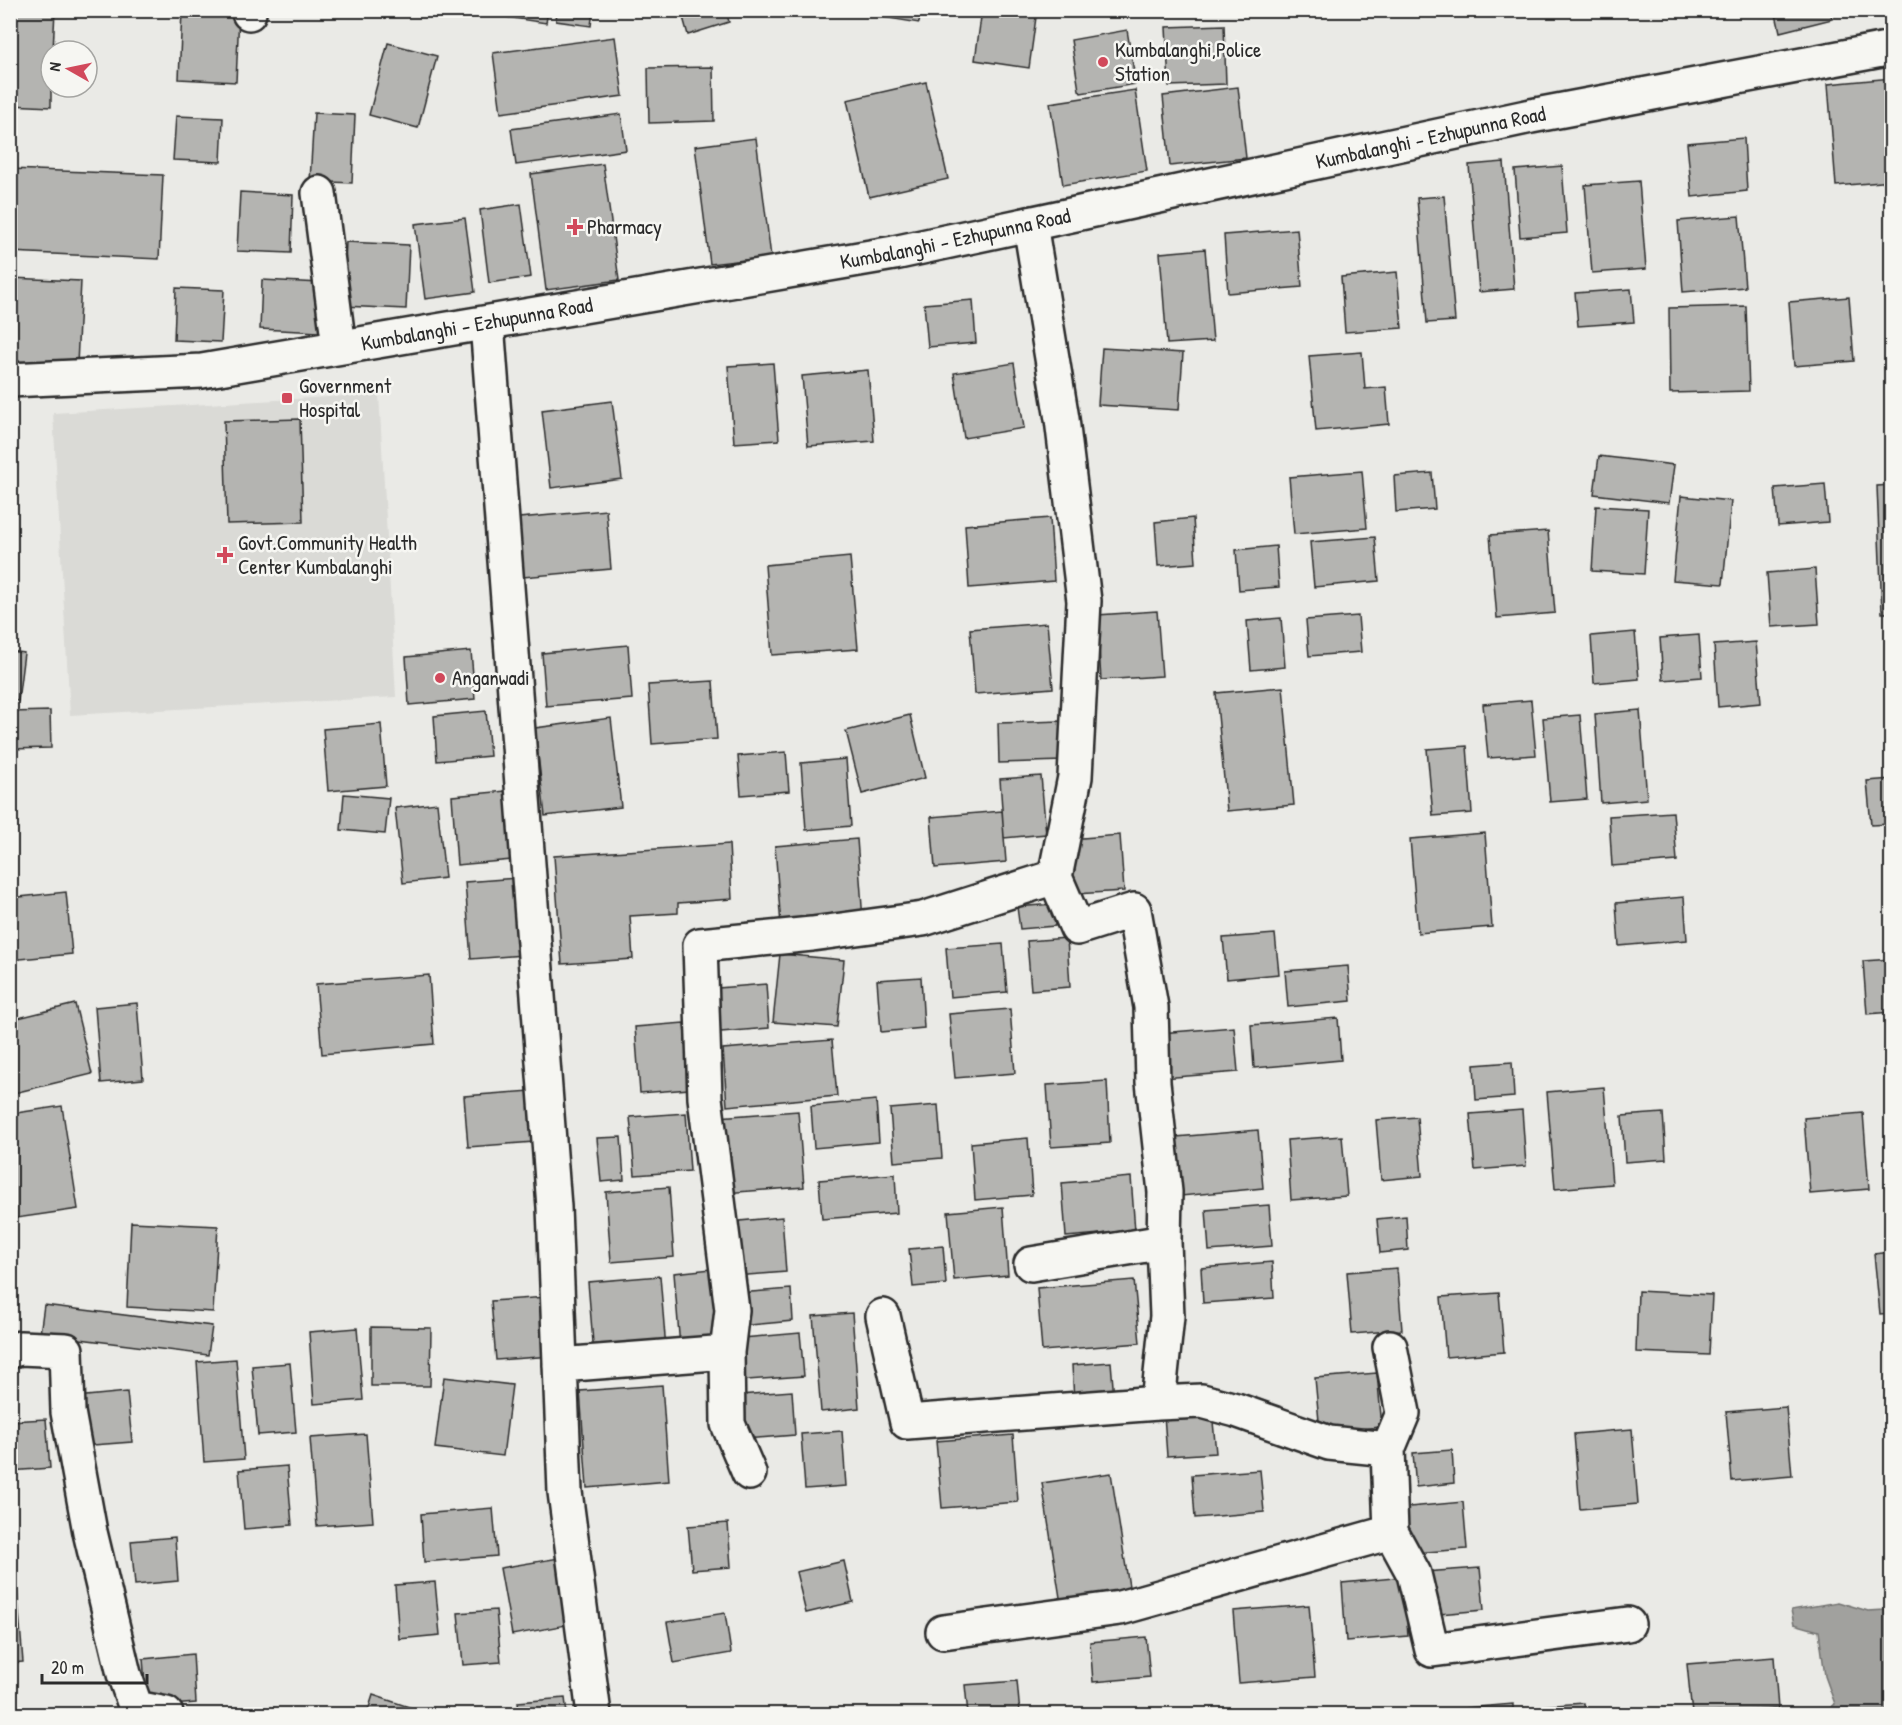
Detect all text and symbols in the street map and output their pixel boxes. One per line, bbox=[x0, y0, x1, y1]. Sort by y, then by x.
place label: Kumbalanghi,Police Station bbox=[1115, 35, 1261, 88]
north arrow bbox=[39, 39, 99, 99]
marker: Kumbalanghi,Police Station bbox=[1096, 55, 1110, 69]
text: N bbox=[43, 60, 66, 73]
street label: Kumbalanghi - Ezhupunna Road bbox=[1313, 99, 1548, 176]
street label: Kumbalanghi - Ezhupunna Road bbox=[838, 200, 1073, 276]
place label: Pharmacy bbox=[587, 212, 662, 241]
marker: Pharmacy bbox=[568, 220, 582, 234]
street label: Kumbalanghi - Ezhupunna Road bbox=[359, 290, 595, 358]
place label: Government Hospital bbox=[299, 371, 392, 424]
marker: Government Hospital bbox=[280, 391, 294, 405]
place label: Govt.Community Health Center Kumbalanghi bbox=[238, 528, 417, 581]
marker: Govt.Community Health Center Kumbalanghi bbox=[216, 546, 234, 564]
place label: Anganwadi bbox=[452, 663, 530, 692]
marker: Anganwadi bbox=[433, 671, 447, 685]
scale bar bbox=[42, 1647, 147, 1685]
text: 20 m bbox=[51, 1655, 84, 1680]

